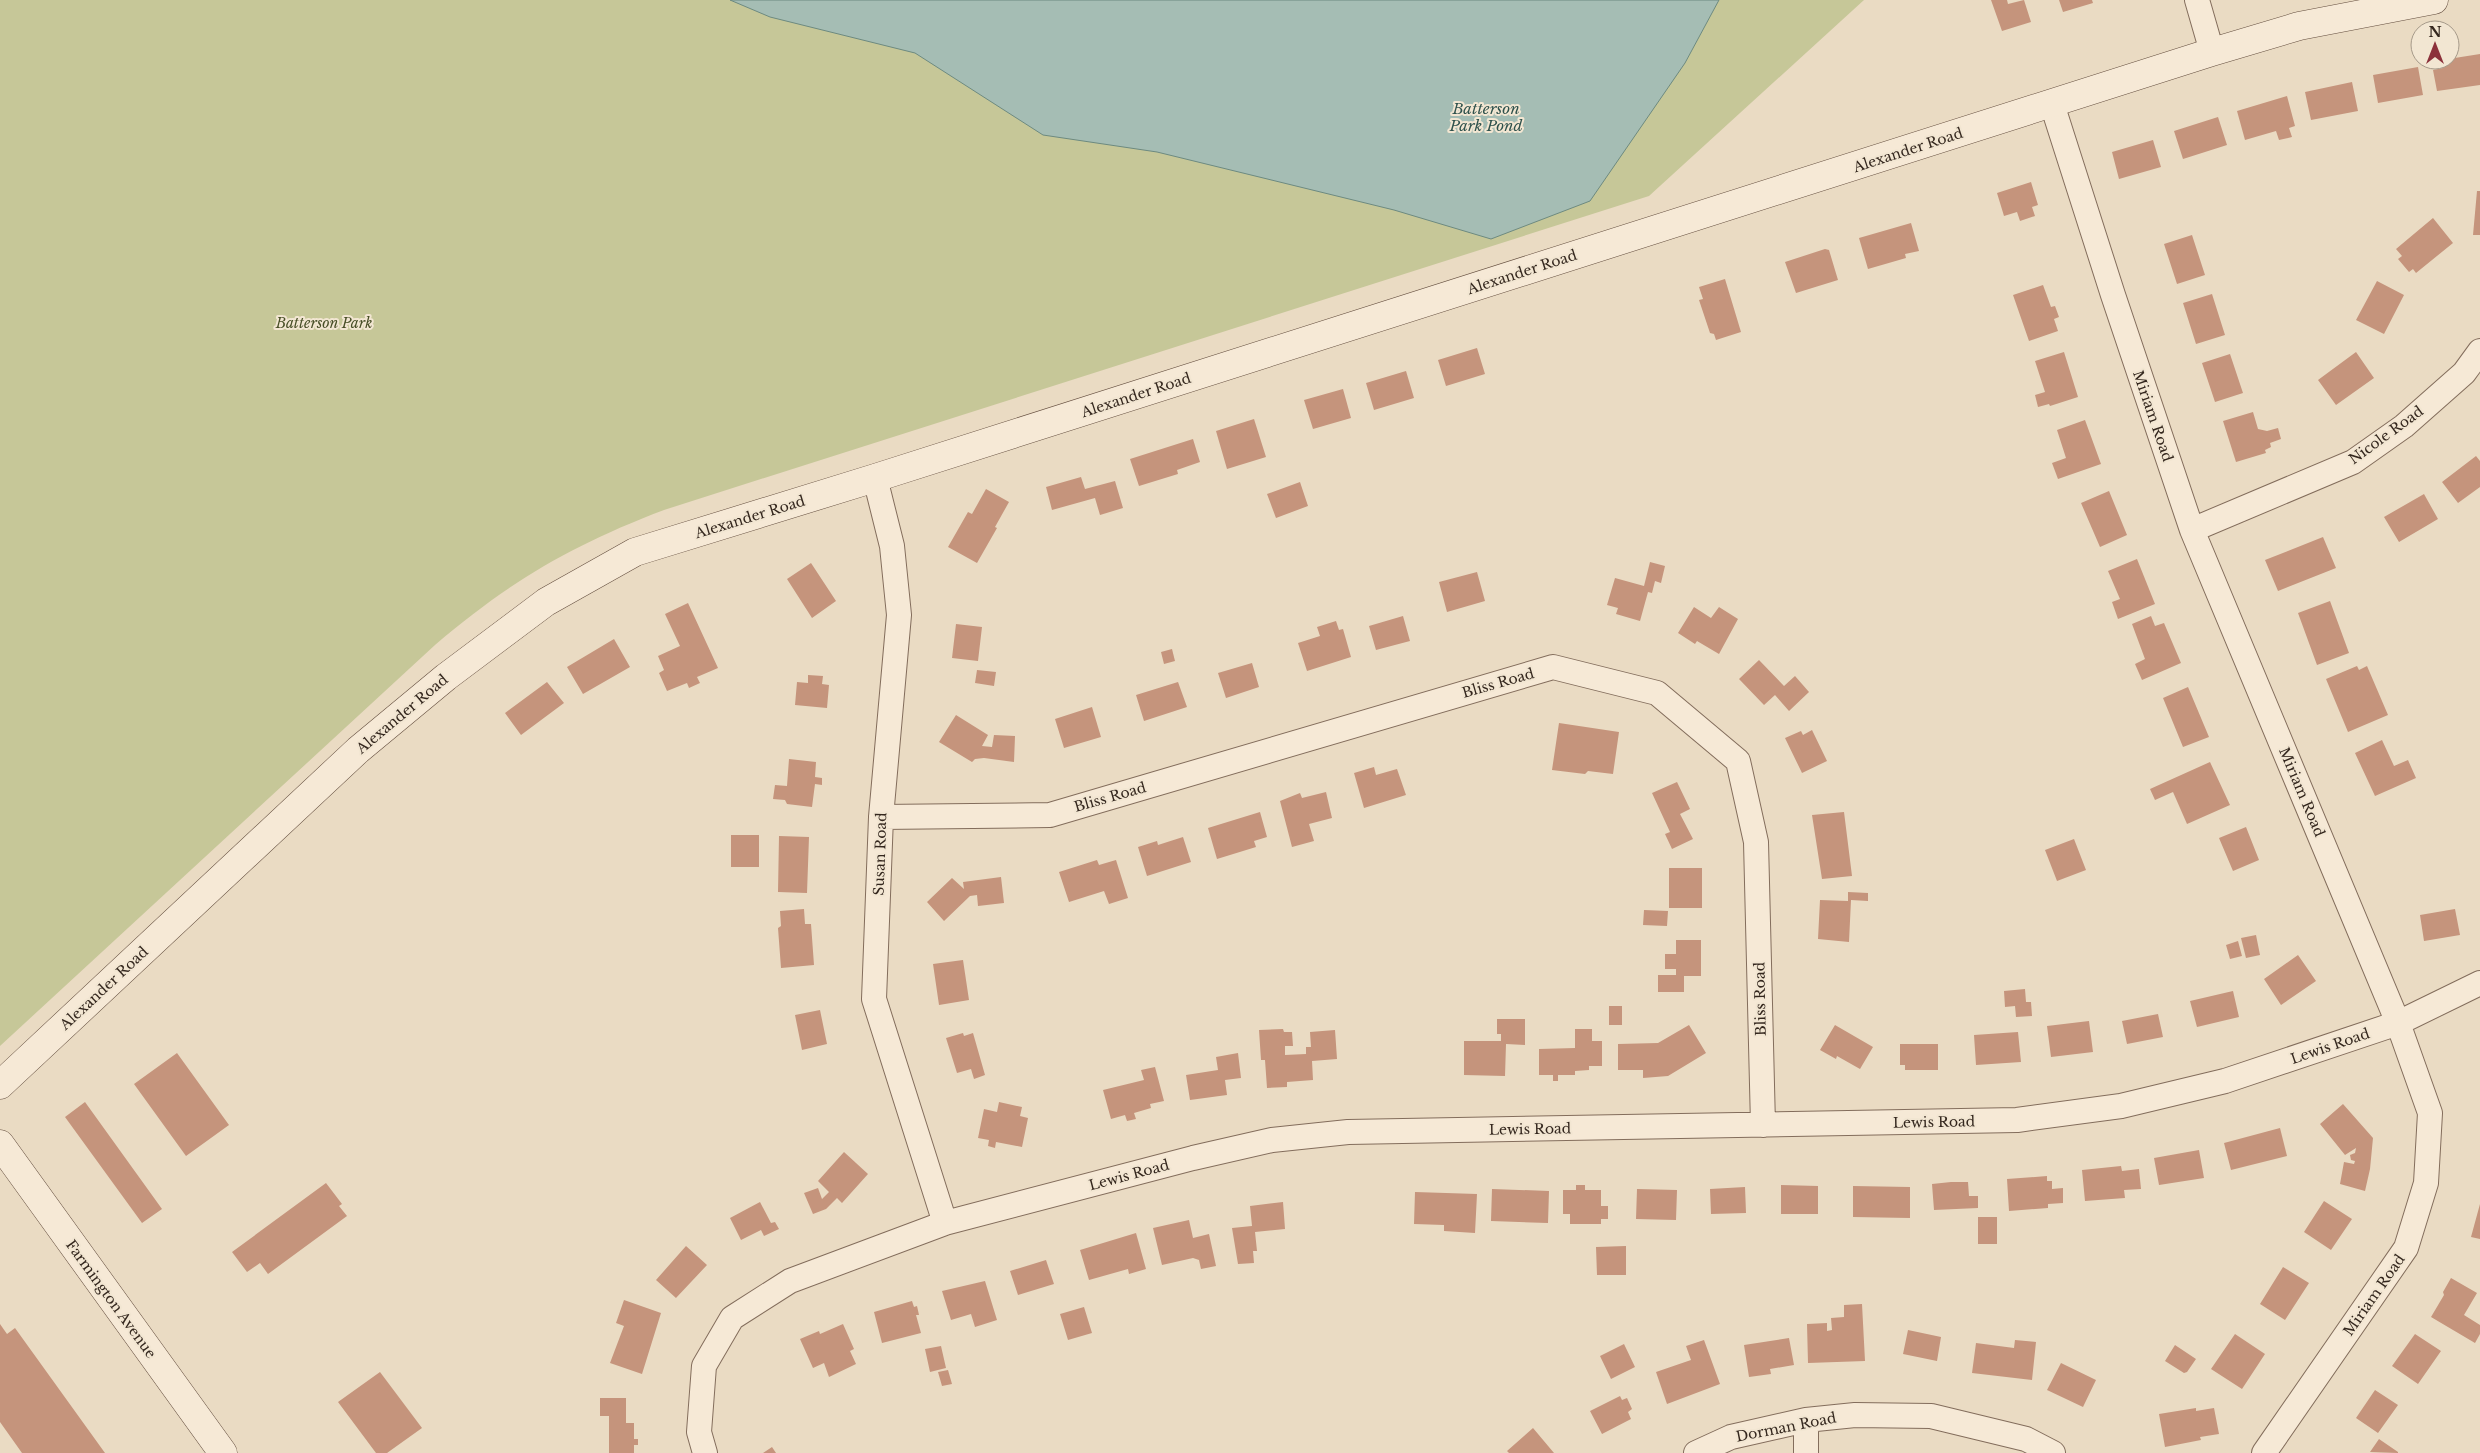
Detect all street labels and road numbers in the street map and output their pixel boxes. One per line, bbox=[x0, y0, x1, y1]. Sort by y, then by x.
street label: Alexander Road bbox=[1850, 124, 1966, 177]
street label: Alexander Road bbox=[1464, 246, 1580, 299]
street label: Miriam Road bbox=[2129, 368, 2177, 465]
street label: Alexander Road bbox=[1078, 369, 1194, 422]
street label: Nicole Road bbox=[2345, 402, 2427, 468]
street label: Alexander Road bbox=[692, 492, 808, 543]
street label: Bliss Road bbox=[1460, 664, 1537, 702]
street label: Alexander Road bbox=[352, 670, 452, 758]
street label: Miriam Road bbox=[2275, 745, 2329, 840]
street label: Bliss Road bbox=[1072, 778, 1149, 816]
street label: Susan Road bbox=[870, 811, 890, 896]
street label: Alexander Road bbox=[55, 942, 152, 1034]
street label: Bliss Road bbox=[1750, 961, 1770, 1036]
street label: Lewis Road bbox=[2288, 1024, 2372, 1068]
street label: Lewis Road bbox=[1893, 1112, 1976, 1132]
street label: Lewis Road bbox=[1489, 1119, 1572, 1139]
street label: Lewis Road bbox=[1087, 1156, 1172, 1194]
street label: Farmington Avenue bbox=[62, 1236, 160, 1362]
street label: Miriam Road bbox=[2339, 1250, 2409, 1339]
street label: Dorman Road bbox=[1734, 1408, 1838, 1446]

